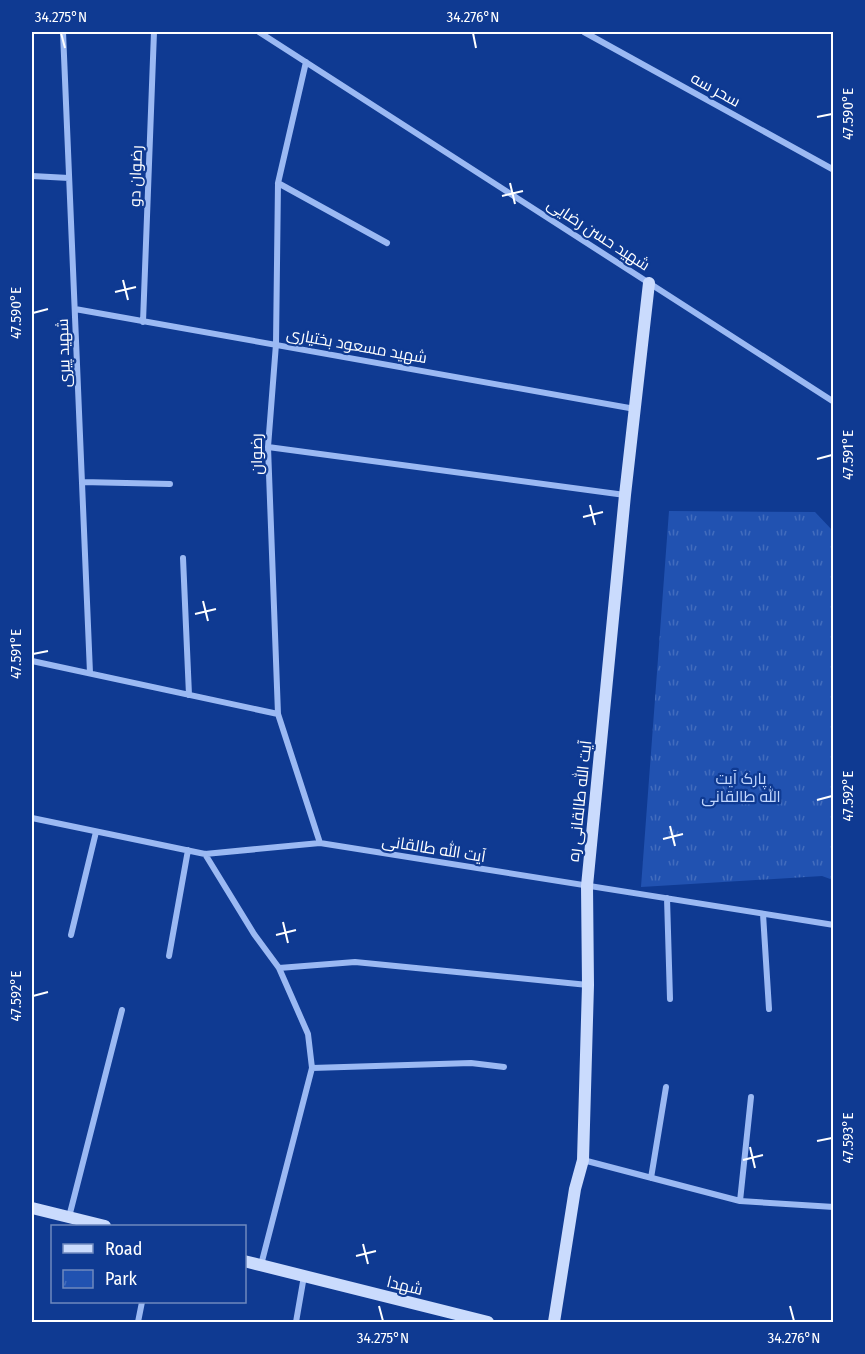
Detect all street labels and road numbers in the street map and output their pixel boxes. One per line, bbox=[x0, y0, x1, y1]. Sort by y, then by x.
street label: سحر سه bbox=[688, 68, 744, 111]
street label: رضوان دو bbox=[125, 145, 147, 207]
street label: شهید حسن رضایی bbox=[543, 194, 654, 276]
street label: شهید پیری bbox=[53, 318, 76, 388]
street label: شهید مسعود بختیاری bbox=[285, 324, 429, 368]
street label: رضوان bbox=[247, 433, 267, 475]
street label: آیت الله طالقانی ره bbox=[563, 739, 596, 863]
street label: آیت الله طالقانی bbox=[381, 830, 488, 867]
street label: شهدا bbox=[385, 1272, 425, 1300]

